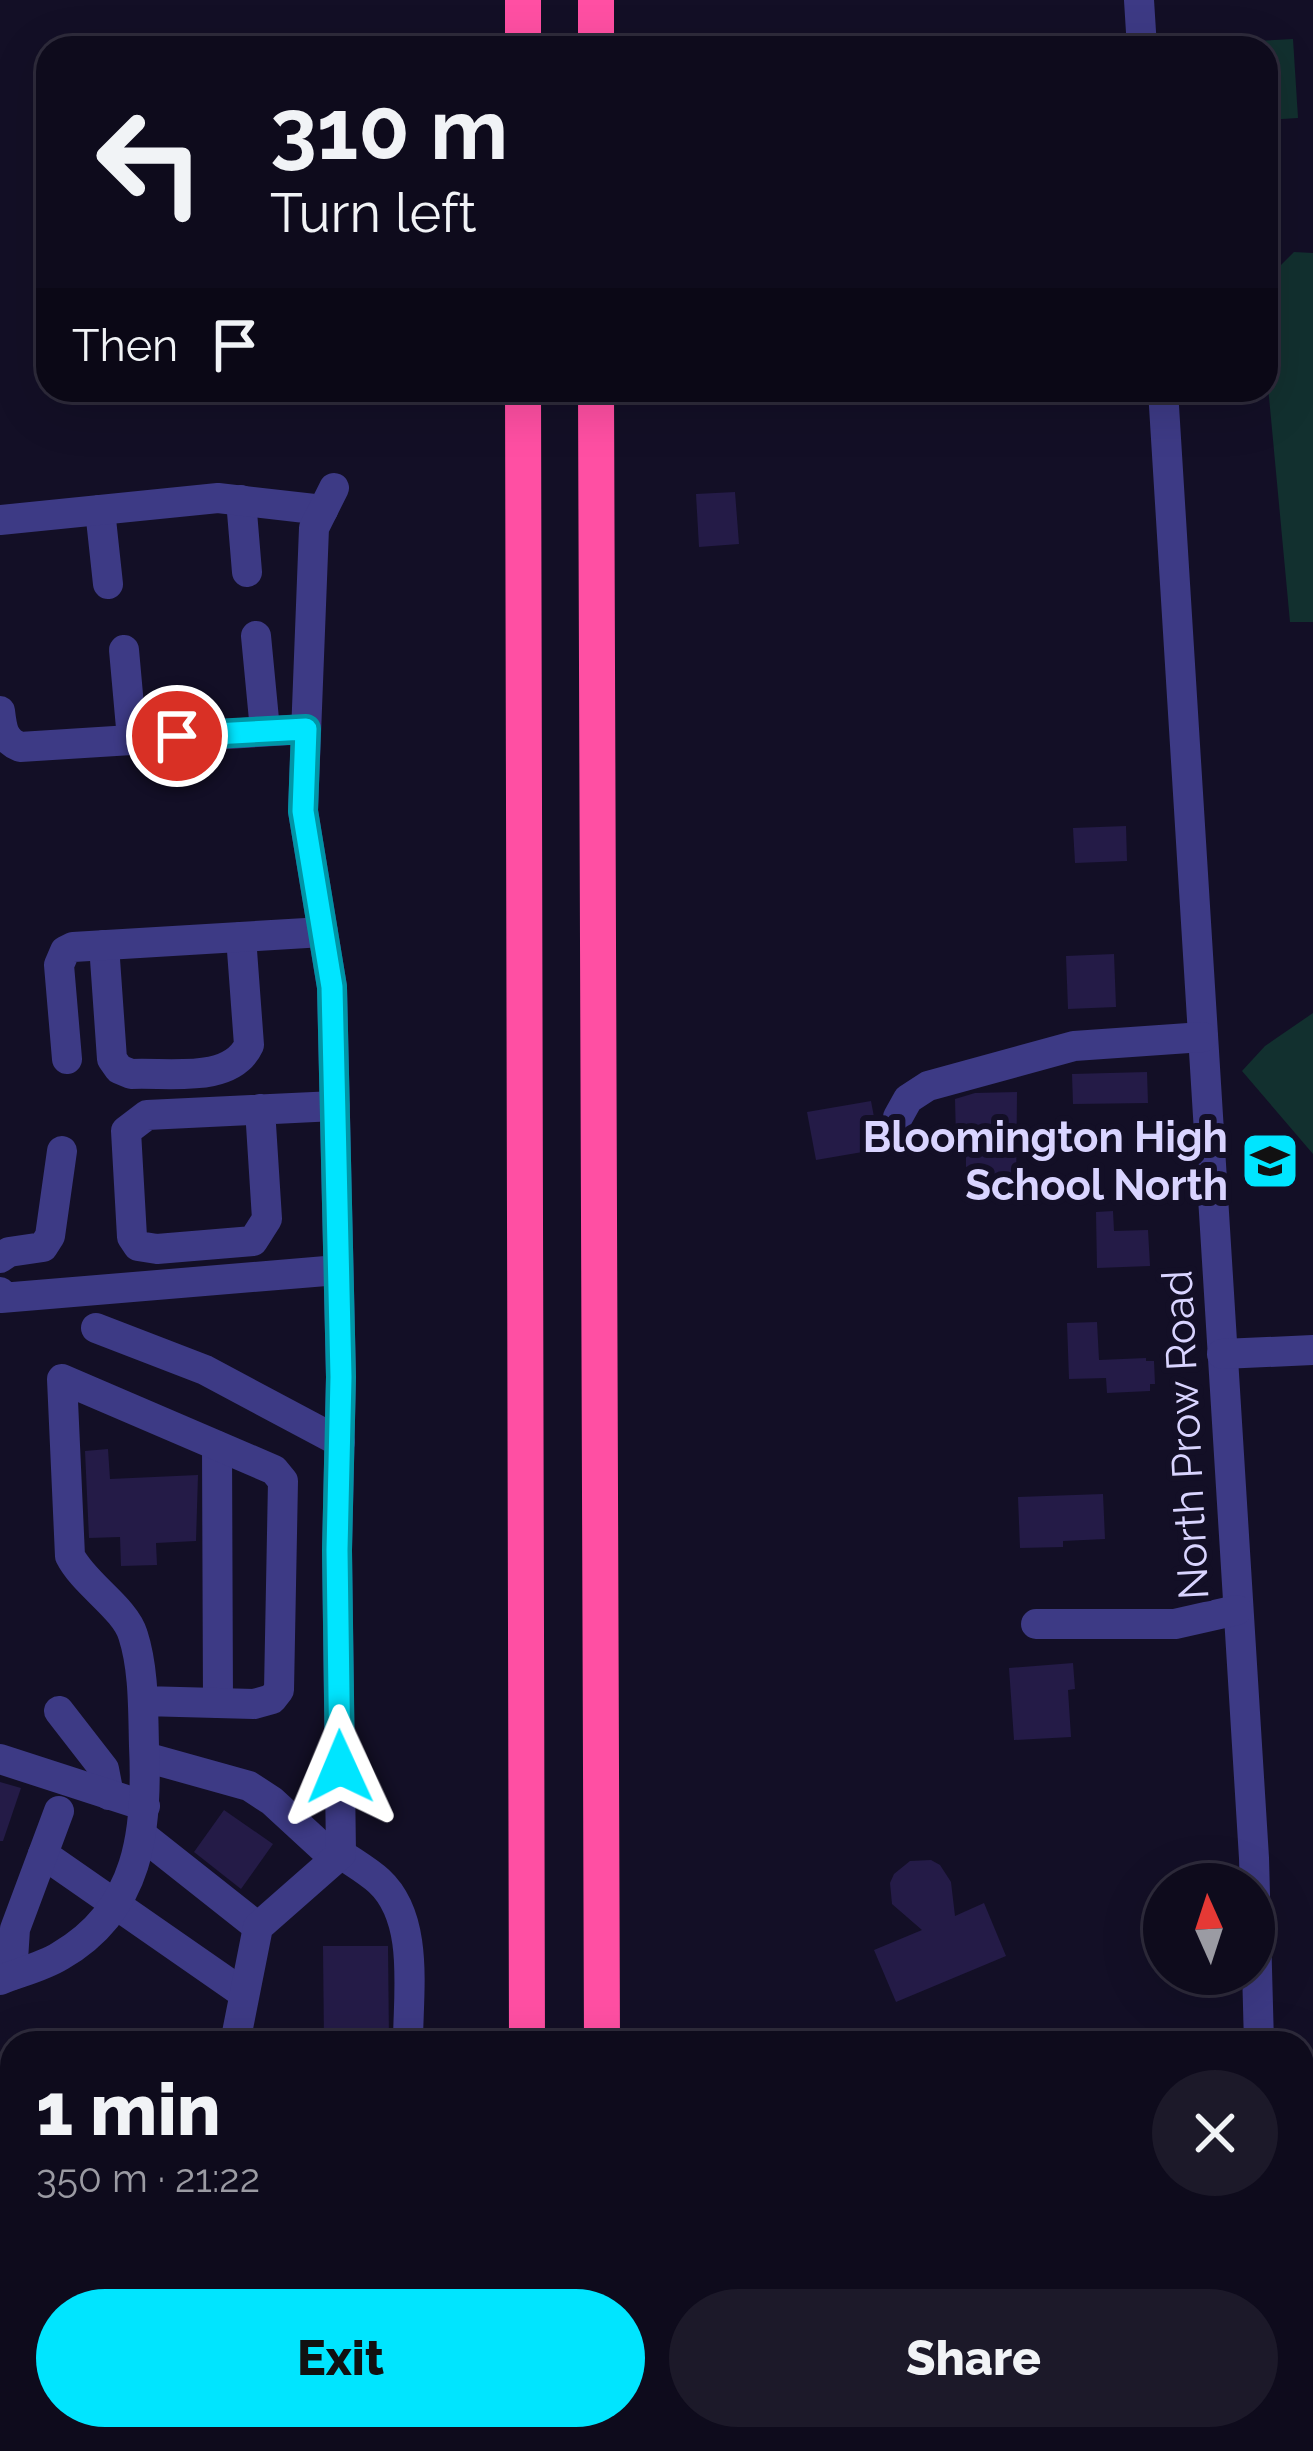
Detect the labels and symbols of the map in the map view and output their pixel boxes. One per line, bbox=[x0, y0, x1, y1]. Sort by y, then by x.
pin bbox=[126, 685, 228, 787]
place label: Bloomington High School North bbox=[863, 1113, 1228, 1210]
school or university icon: Bloomington High School North bbox=[1239, 1130, 1301, 1192]
street label: North Prow Road bbox=[1152, 1269, 1219, 1601]
position arrow bbox=[277, 1704, 403, 1830]
north arrow bbox=[1143, 1863, 1275, 1995]

